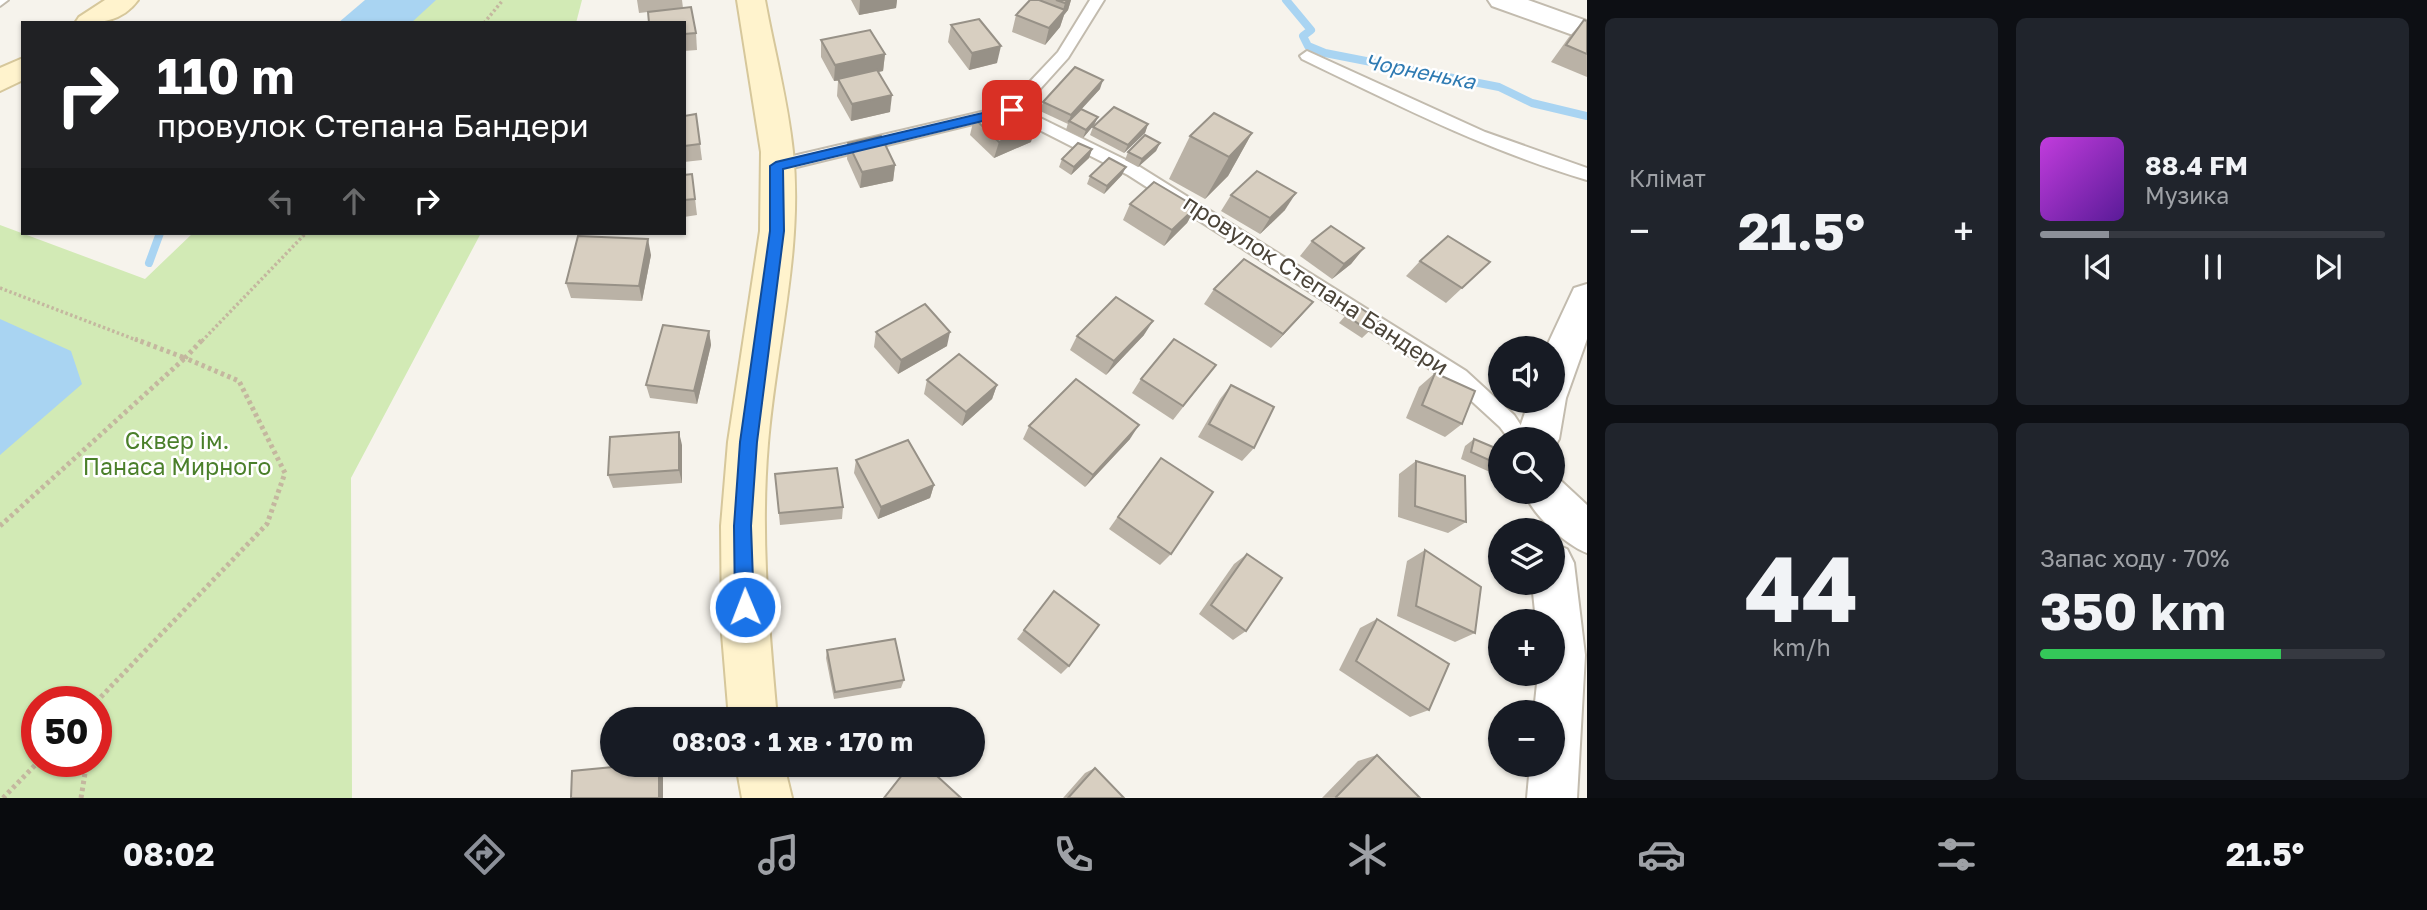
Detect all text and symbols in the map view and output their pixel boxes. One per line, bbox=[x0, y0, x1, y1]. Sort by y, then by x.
text: 110 m bbox=[157, 46, 294, 105]
water label: Чорненька bbox=[1363, 48, 1479, 95]
icon: right bbox=[42, 49, 133, 140]
pin bbox=[982, 80, 1042, 140]
icon: arrive bbox=[993, 91, 1031, 129]
text: провулок Степана Бандери bbox=[157, 106, 589, 144]
text: 88.4 FM bbox=[2145, 150, 2248, 181]
text: Клімат bbox=[1629, 164, 1706, 192]
text: Музика bbox=[2145, 181, 2229, 209]
icon: left bbox=[262, 182, 300, 220]
icon: ahead bbox=[335, 182, 373, 220]
icon: right bbox=[408, 182, 446, 220]
street label: провулок Степана Бандери bbox=[1179, 188, 1454, 380]
text: 21.5° bbox=[1738, 199, 1865, 261]
text: − bbox=[1629, 208, 1650, 253]
text: + bbox=[1953, 208, 1974, 253]
icon: previous bbox=[2079, 248, 2117, 286]
icon: pause bbox=[2194, 248, 2232, 286]
icon: next bbox=[2309, 248, 2347, 286]
map controls bbox=[1488, 336, 1565, 777]
button: sound bbox=[1488, 336, 1565, 413]
park label: Сквер ім. Панаса Мирного bbox=[83, 426, 271, 480]
button: search bbox=[1488, 427, 1565, 504]
button: layers bbox=[1488, 518, 1565, 595]
text: 44 bbox=[1745, 533, 1858, 642]
text: Запас ходу · 70% bbox=[2040, 544, 2229, 572]
position arrow bbox=[708, 570, 782, 644]
text: 350 km bbox=[2040, 579, 2226, 641]
button: + bbox=[1488, 609, 1565, 686]
text: km/h bbox=[1772, 633, 1831, 661]
speed limit sign: 50 bbox=[21, 686, 112, 777]
button: − bbox=[1488, 700, 1565, 777]
text: 08:03 · 1 хв · 170 m bbox=[672, 726, 913, 757]
icon: directions bbox=[460, 830, 509, 879]
icon: music bbox=[754, 830, 803, 879]
icon: phone bbox=[1049, 830, 1098, 879]
icon: climate bbox=[1343, 830, 1392, 879]
icon: car bbox=[1637, 830, 1686, 879]
icon: filters bbox=[1932, 830, 1981, 879]
text: 08:02 bbox=[123, 835, 215, 873]
text: 21.5° bbox=[2226, 835, 2304, 873]

